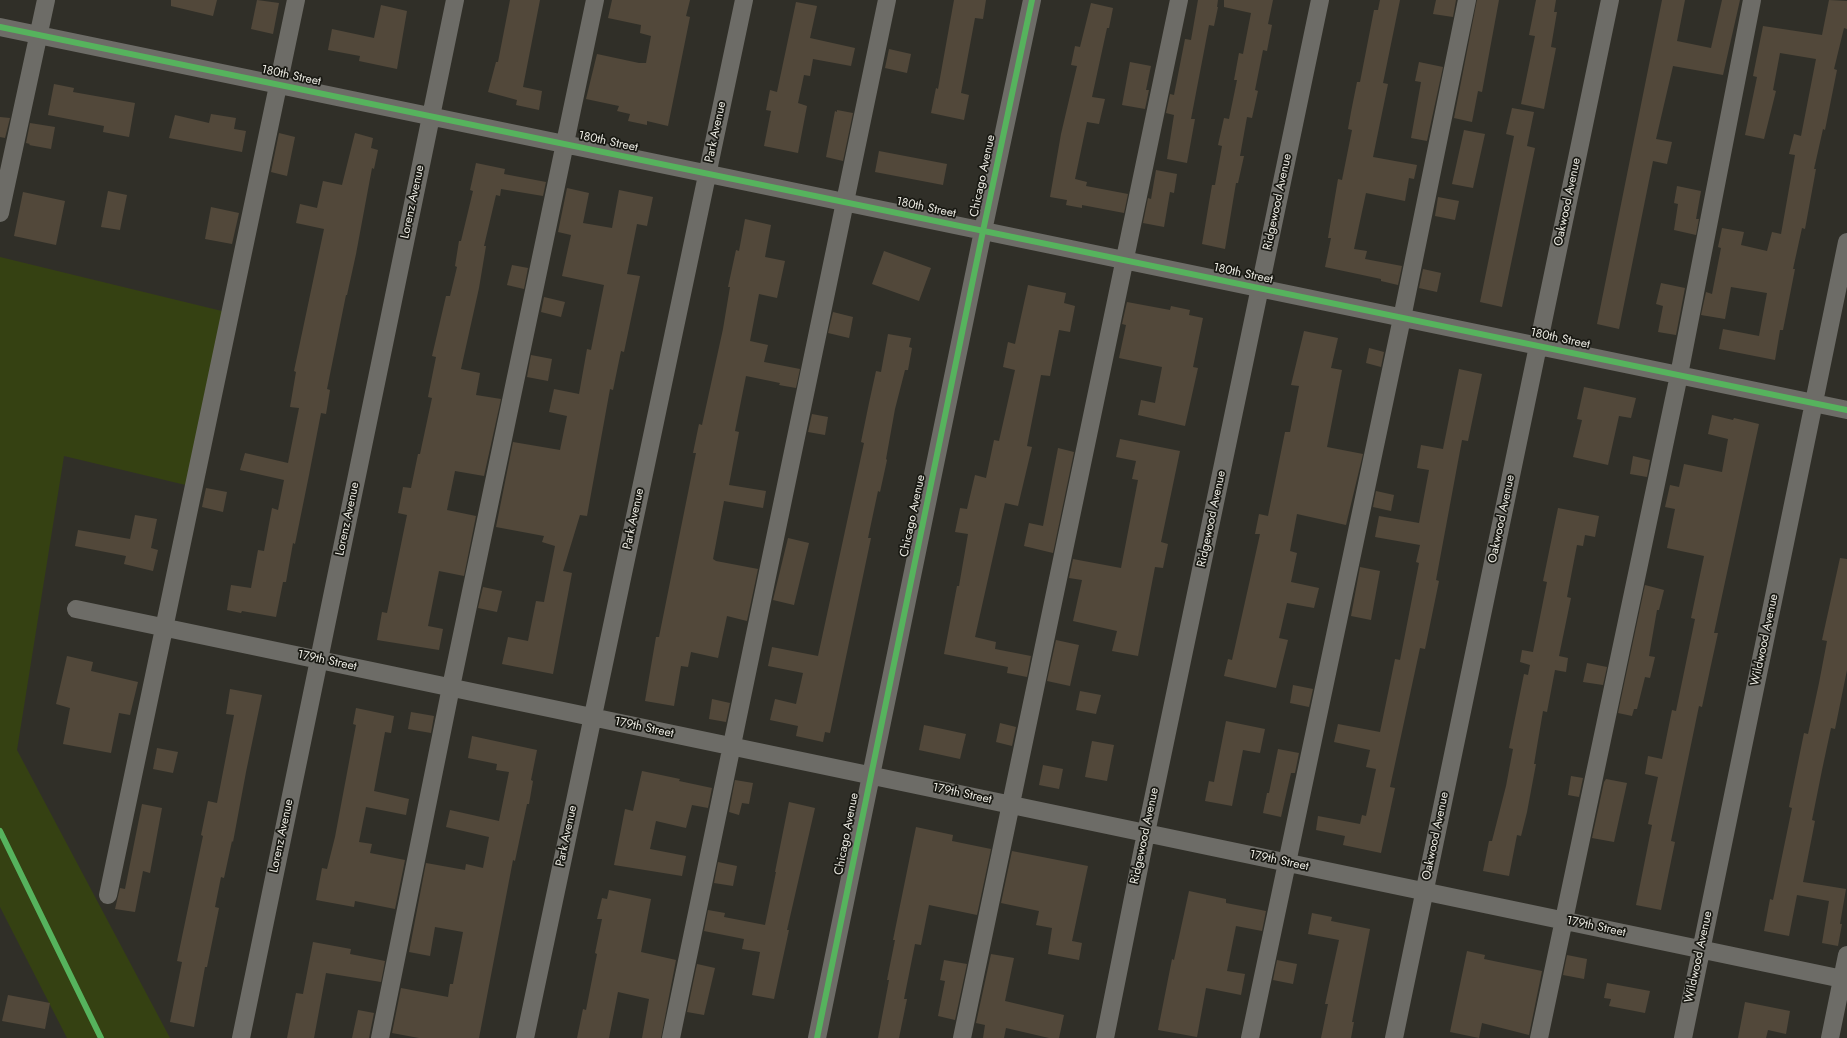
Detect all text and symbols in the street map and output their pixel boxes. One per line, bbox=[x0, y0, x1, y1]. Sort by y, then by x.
street label: 180th Street bbox=[260, 63, 322, 89]
street label: Park Avenue bbox=[702, 100, 730, 164]
street label: 180th Street bbox=[577, 129, 639, 155]
street label: Chicago Avenue bbox=[967, 134, 999, 218]
street label: Ridgewood Avenue bbox=[1261, 152, 1295, 252]
street label: Oakwood Avenue bbox=[1552, 157, 1584, 247]
street label: Lorenz Avenue bbox=[398, 164, 428, 240]
street label: 180th Street bbox=[895, 195, 957, 221]
street label: 180th Street bbox=[1212, 261, 1274, 287]
street label: 180th Street bbox=[1529, 326, 1591, 352]
street label: Ridgewood Avenue bbox=[1195, 469, 1229, 569]
street label: Chicago Avenue bbox=[897, 474, 929, 558]
street label: Oakwood Avenue bbox=[1486, 474, 1518, 564]
street label: Lorenz Avenue bbox=[333, 481, 363, 557]
street label: Park Avenue bbox=[620, 487, 648, 551]
street label: Wildwood Avenue bbox=[1748, 593, 1782, 687]
street label: 179th Street bbox=[296, 648, 358, 674]
street label: 179th Street bbox=[613, 715, 675, 741]
street label: 179th Street bbox=[931, 781, 993, 807]
street label: Ridgewood Avenue bbox=[1128, 786, 1162, 886]
street label: Oakwood Avenue bbox=[1420, 791, 1452, 881]
street label: Chicago Avenue bbox=[832, 792, 862, 876]
street label: Lorenz Avenue bbox=[267, 798, 297, 874]
street label: Park Avenue bbox=[553, 804, 581, 868]
street label: 179th Street bbox=[1248, 848, 1310, 874]
street label: Wildwood Avenue bbox=[1682, 910, 1716, 1004]
street label: 179th Street bbox=[1565, 914, 1627, 940]

